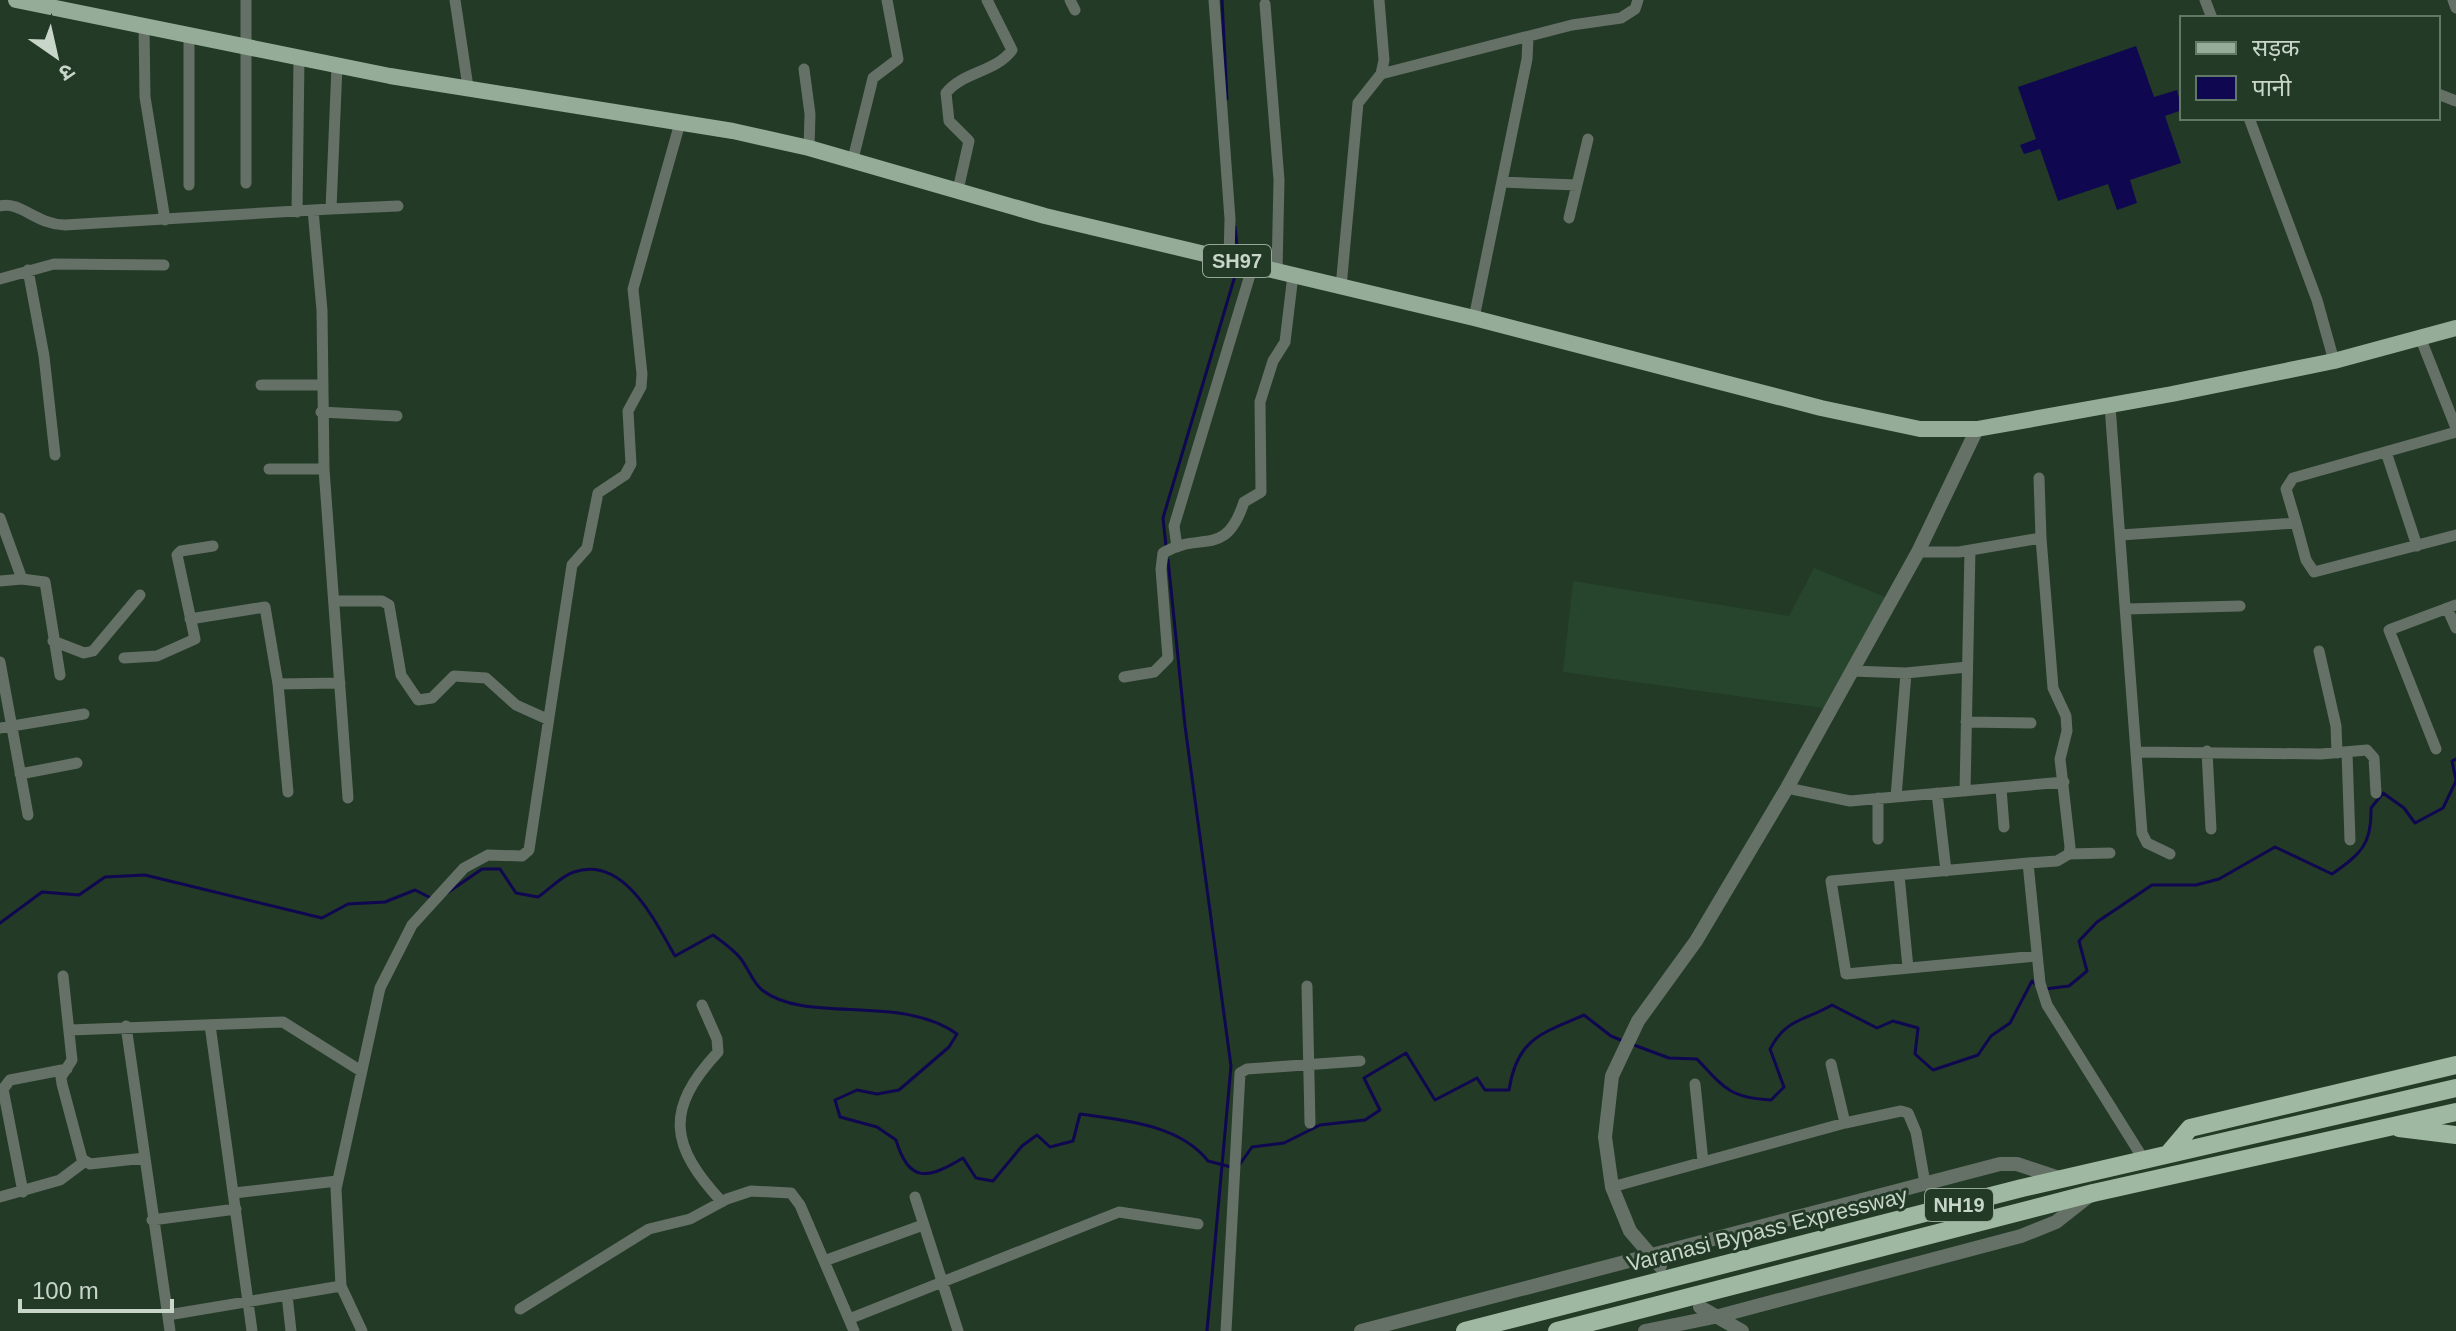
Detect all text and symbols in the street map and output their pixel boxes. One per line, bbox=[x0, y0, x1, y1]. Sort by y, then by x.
north arrow bbox=[16, 16, 96, 96]
legend bbox=[2180, 16, 2440, 120]
text: सड़क bbox=[2252, 34, 2300, 61]
text: उ bbox=[54, 58, 79, 87]
text: पानी bbox=[2252, 74, 2292, 101]
road number: SH97 bbox=[1203, 245, 1271, 277]
street label: Varanasi Bypass Expressway bbox=[1624, 1182, 1910, 1276]
road number: NH19 bbox=[1925, 1189, 1993, 1221]
scale bar bbox=[20, 1263, 172, 1313]
text: 100 m bbox=[32, 1277, 99, 1304]

